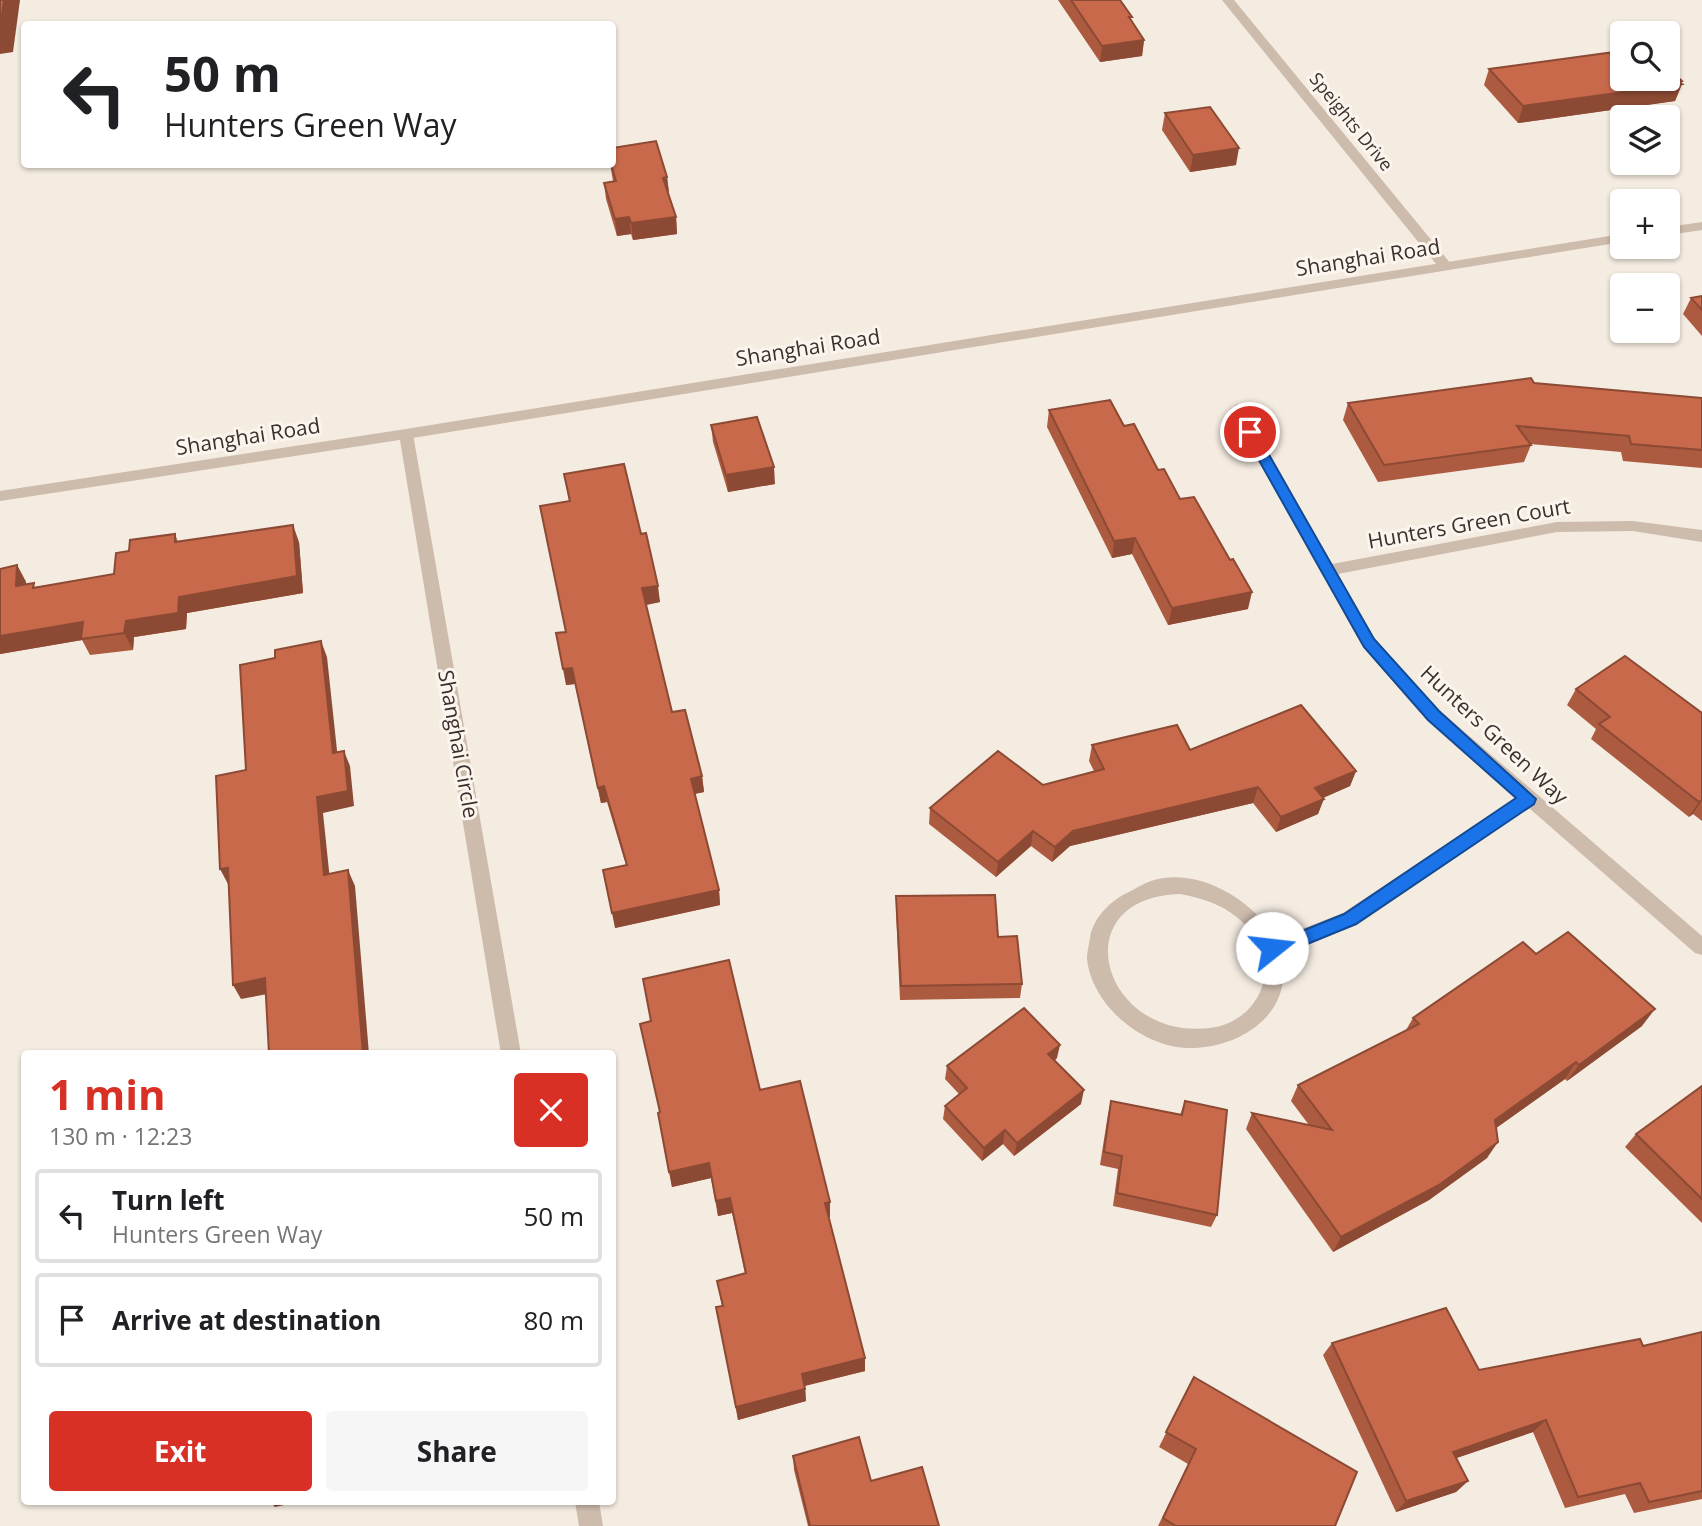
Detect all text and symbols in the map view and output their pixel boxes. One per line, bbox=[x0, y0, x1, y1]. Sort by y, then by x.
map controls bbox=[1610, 21, 1680, 343]
button: search bbox=[1610, 21, 1680, 91]
text: 50 m bbox=[164, 40, 281, 106]
icon: left bbox=[49, 49, 140, 140]
street label: Speights Drive bbox=[1305, 67, 1399, 176]
text: Hunters Green Way bbox=[164, 103, 456, 146]
button: layers bbox=[1610, 105, 1680, 175]
button: + bbox=[1610, 189, 1680, 259]
street label: Shanghai Road bbox=[1294, 232, 1442, 282]
button: − bbox=[1610, 273, 1680, 343]
street label: Shanghai Road bbox=[734, 322, 882, 372]
pin bbox=[1220, 402, 1280, 462]
street label: Shanghai Road bbox=[174, 411, 322, 461]
icon: arrive bbox=[1231, 413, 1269, 451]
street label: Hunters Green Court bbox=[1365, 491, 1572, 555]
street label: Hunters Green Way bbox=[1415, 659, 1575, 810]
street label: Shanghai Circle bbox=[432, 668, 486, 820]
position arrow bbox=[1235, 911, 1309, 985]
text: 1 min bbox=[49, 1065, 166, 1122]
button: close bbox=[514, 1073, 588, 1147]
text: 130 m · 12:23 bbox=[49, 1120, 192, 1152]
text: Turn left bbox=[112, 1182, 224, 1218]
icon: left bbox=[53, 1197, 91, 1235]
text: 50 m bbox=[523, 1198, 584, 1234]
text: Hunters Green Way bbox=[112, 1218, 322, 1250]
icon: arrive bbox=[53, 1301, 91, 1339]
text: Arrive at destination bbox=[112, 1302, 381, 1338]
text: 80 m bbox=[523, 1302, 584, 1338]
button: Exit bbox=[49, 1411, 312, 1491]
button: Share bbox=[326, 1411, 588, 1491]

